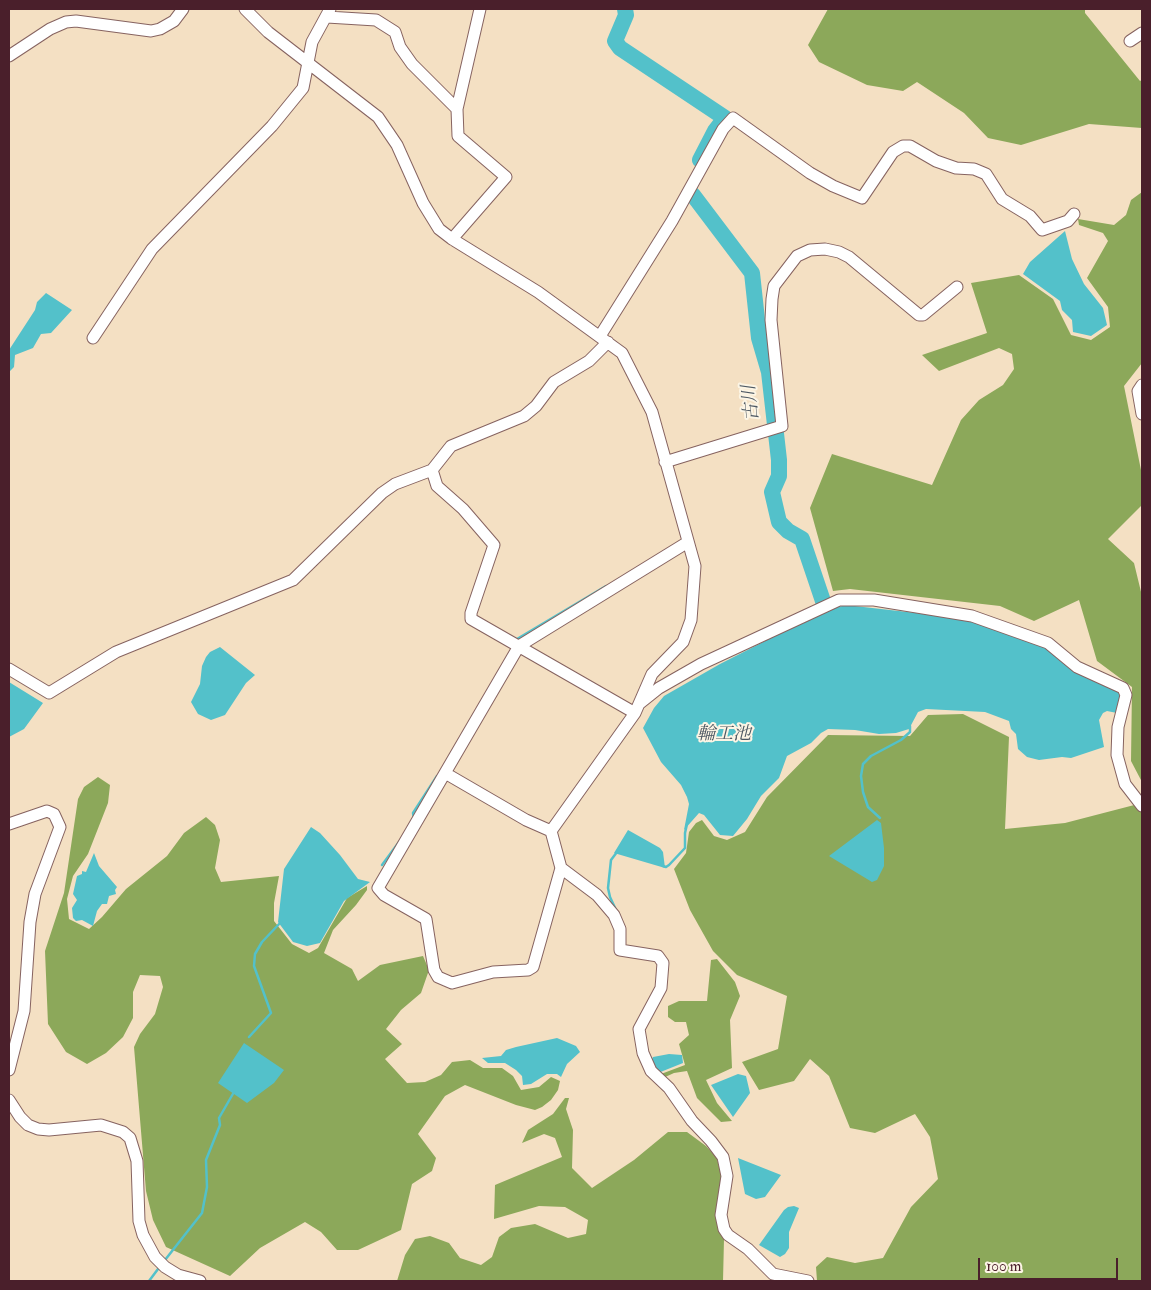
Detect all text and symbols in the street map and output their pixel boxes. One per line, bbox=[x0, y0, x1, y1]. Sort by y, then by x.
water label: 古川 bbox=[739, 384, 765, 422]
water label: 輪工池 bbox=[697, 724, 751, 746]
scale bar bbox=[981, 1248, 1121, 1280]
text: 100 m bbox=[986, 1257, 1021, 1276]

